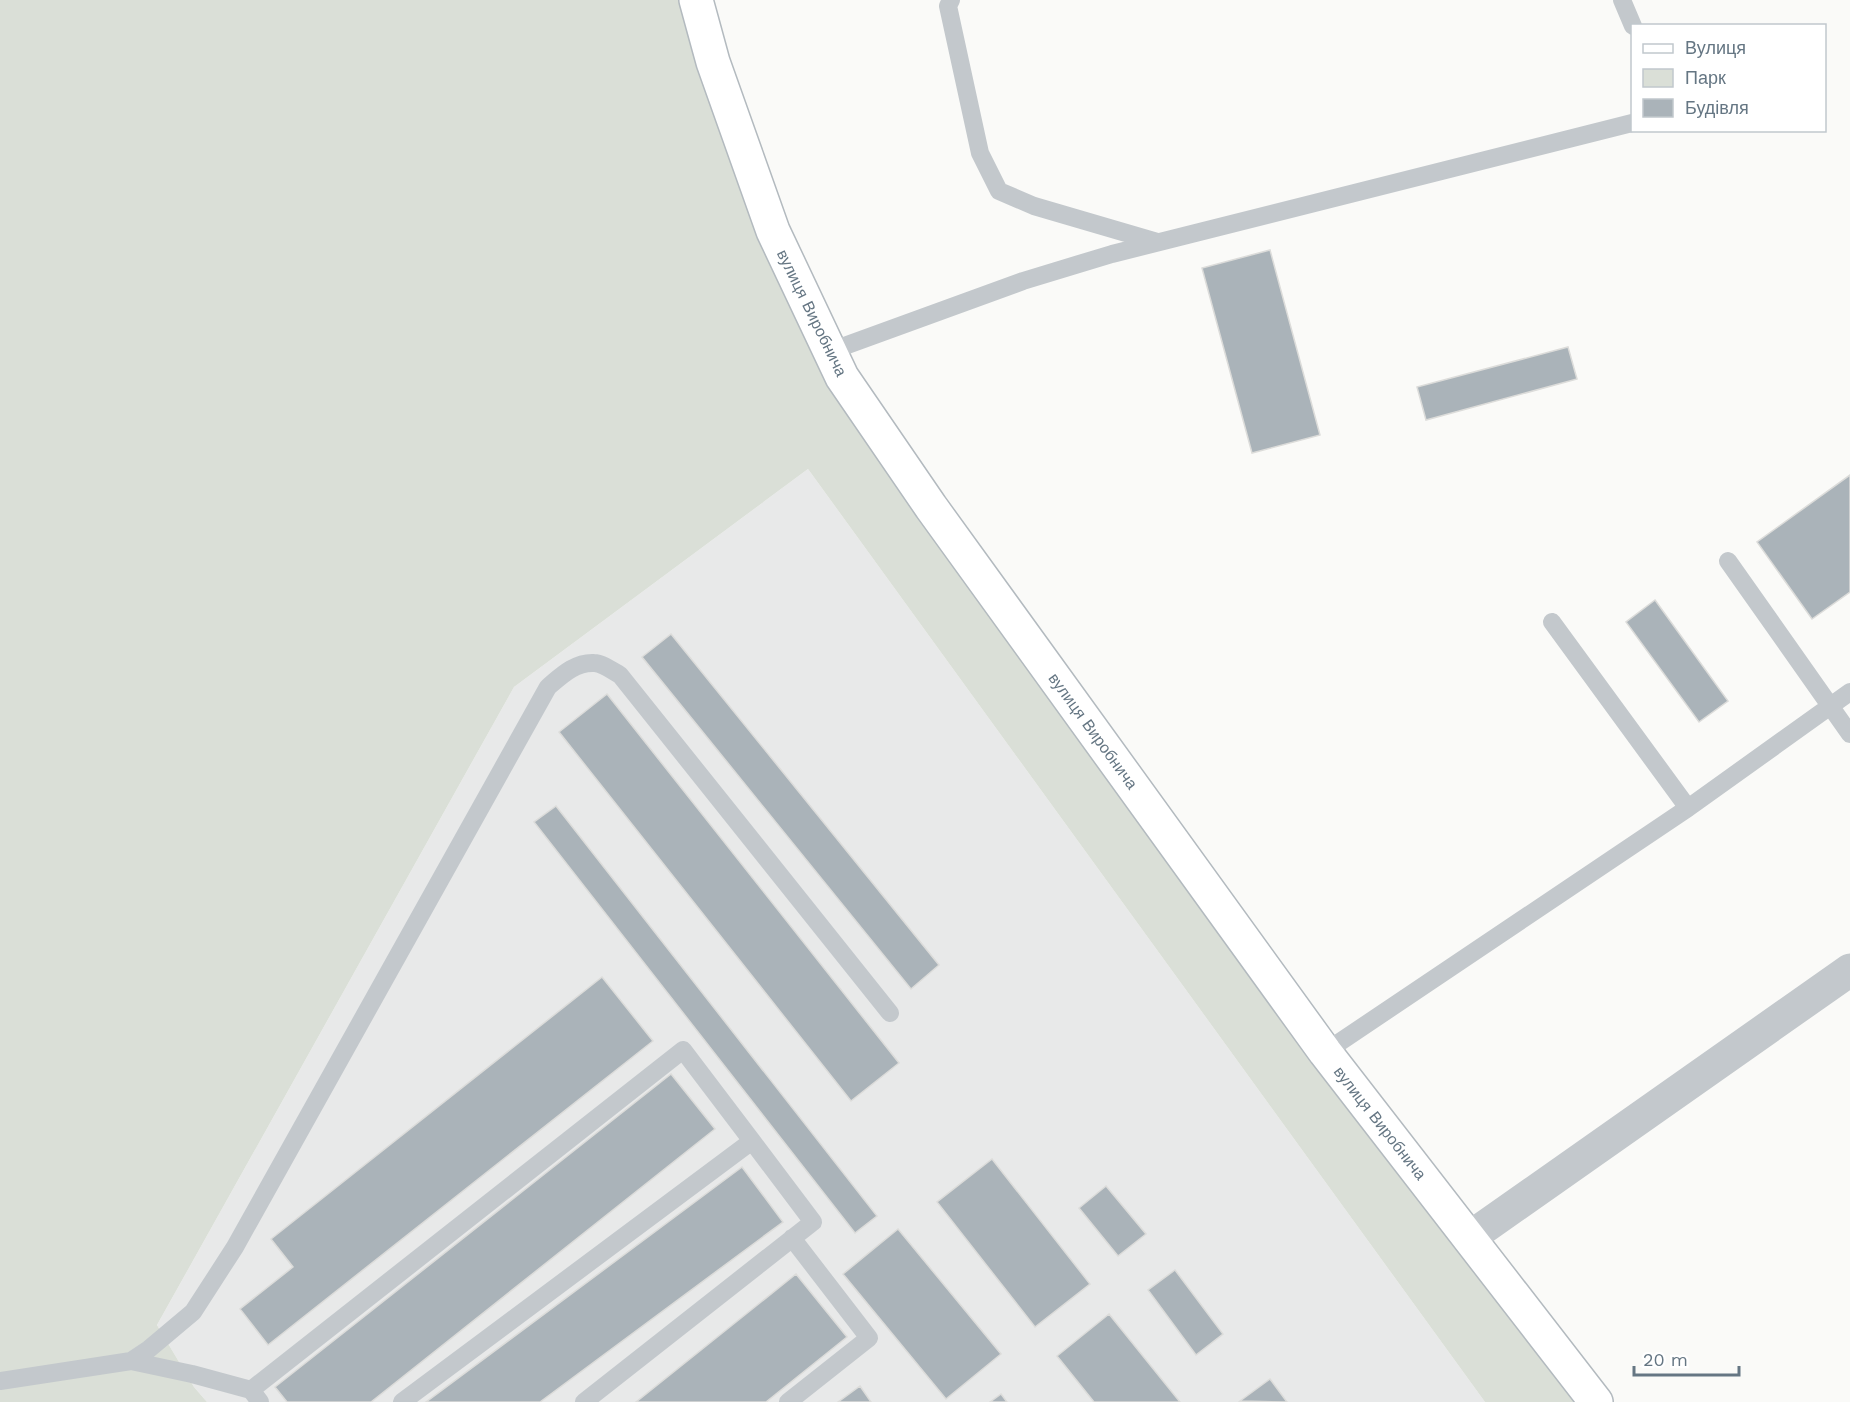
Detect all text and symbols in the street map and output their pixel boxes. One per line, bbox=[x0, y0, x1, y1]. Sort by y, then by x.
legend bbox=[1631, 24, 1826, 132]
text: Вулиця bbox=[1685, 37, 1746, 58]
text: Парк bbox=[1685, 67, 1726, 88]
text: Будівля bbox=[1685, 97, 1749, 118]
street label: вулиця Виробнича bbox=[773, 246, 851, 380]
street label: вулиця Виробнича bbox=[1044, 669, 1142, 793]
street label: вулиця Виробнича bbox=[1330, 1062, 1430, 1184]
scale bar bbox=[1634, 1339, 1739, 1377]
text: 20 m bbox=[1643, 1349, 1688, 1370]

